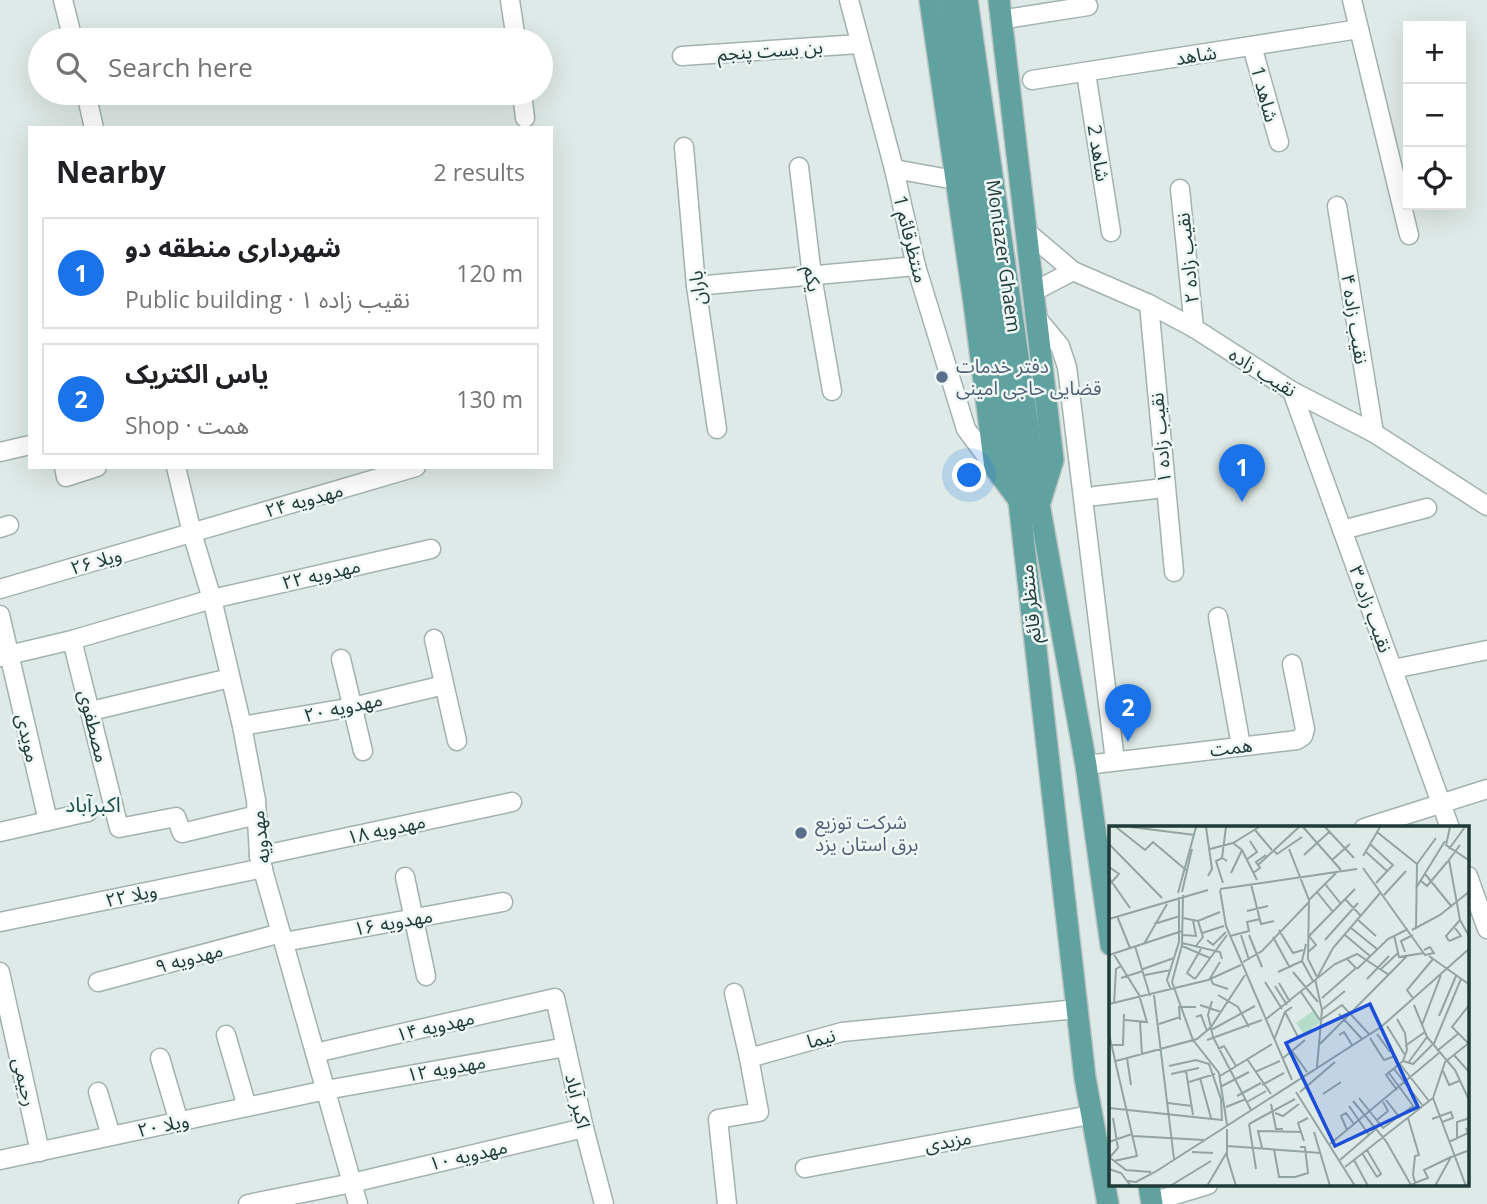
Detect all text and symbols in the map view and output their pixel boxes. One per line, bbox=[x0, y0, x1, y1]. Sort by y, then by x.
map controls bbox=[1403, 21, 1466, 210]
button: + bbox=[1403, 21, 1466, 84]
search box bbox=[28, 28, 553, 105]
street label: بن بست پنجم bbox=[716, 33, 824, 69]
street label: شاهد bbox=[1173, 39, 1219, 71]
icon: search bbox=[52, 48, 90, 86]
text: Search here bbox=[108, 49, 253, 85]
street label: شاهد 1 bbox=[1245, 63, 1285, 125]
button: − bbox=[1403, 84, 1466, 147]
street label: شاهد 2 bbox=[1082, 123, 1116, 183]
button: locate bbox=[1403, 147, 1466, 210]
text: Nearby bbox=[56, 151, 166, 192]
text: 2 results bbox=[434, 156, 525, 188]
street label: Montazer Ghaem bbox=[980, 178, 1028, 334]
street label: منتظرقائم 1 bbox=[886, 192, 934, 286]
street label: نقیب زاده ۲ bbox=[1169, 211, 1205, 305]
text: شهرداری منطقه دو bbox=[125, 229, 341, 265]
text: 1 bbox=[74, 257, 88, 289]
text: 120 m bbox=[456, 257, 523, 289]
street label: یکم bbox=[796, 264, 828, 294]
street label: باران bbox=[682, 269, 712, 307]
street label: نقیب زاده ۴ bbox=[1335, 272, 1375, 366]
text: Public building · نقیب زاده ۱ bbox=[125, 283, 410, 315]
street label: نقیب زاده bbox=[1224, 341, 1302, 403]
place label: دفتر خدمات قضایی حاجی امینی bbox=[956, 353, 1102, 401]
text: یاس الکتریک bbox=[125, 355, 269, 391]
marker: دفتر خدمات قضایی حاجی امینی bbox=[934, 369, 950, 385]
text: 2 bbox=[74, 383, 88, 415]
text: 130 m bbox=[456, 383, 523, 415]
street label: نقیب زاده ۱ bbox=[1143, 392, 1177, 484]
text: Shop · همت bbox=[125, 409, 249, 441]
pin: 1 bbox=[1219, 444, 1265, 502]
your location bbox=[952, 458, 986, 492]
street label: مهدویه ۲۴ bbox=[262, 477, 346, 523]
street label: ویلا ۲۶ bbox=[67, 541, 125, 581]
street label: مهدویه ۲۲ bbox=[279, 552, 363, 596]
street label: نقیب زاده ۳ bbox=[1343, 562, 1399, 656]
street label: منتظر قائم bbox=[1013, 563, 1049, 645]
pin: 2 bbox=[1105, 684, 1151, 742]
street label: مهدویه ۲۰ bbox=[301, 686, 385, 728]
street label: مصطفوی bbox=[72, 687, 116, 765]
street label: مویدی bbox=[10, 711, 46, 765]
street label: همت bbox=[1208, 731, 1254, 763]
district label: اکبرآباد bbox=[65, 790, 121, 818]
street label: مهدویه ۱۸ bbox=[344, 808, 428, 850]
street label: مهدویه bbox=[244, 809, 276, 865]
place label: شرکت توزیع برق استان یزد bbox=[815, 809, 918, 857]
marker: شرکت توزیع برق استان یزد bbox=[793, 825, 809, 841]
inset map bbox=[1109, 826, 1470, 1186]
street label: ویلا ۲۲ bbox=[103, 877, 159, 913]
street label: مهدویه ۱۶ bbox=[351, 902, 435, 942]
street label: مهدویه ۹ bbox=[152, 937, 226, 979]
street label: مهدویه ۱۴ bbox=[393, 1004, 477, 1048]
street label: نیما bbox=[804, 1022, 838, 1054]
street label: مهدویه ۱۲ bbox=[404, 1048, 488, 1088]
street label: رحیمی bbox=[7, 1055, 43, 1109]
street label: اکبر آباد bbox=[559, 1071, 597, 1131]
street label: ویلا ۲۰ bbox=[135, 1107, 191, 1143]
street label: مزیدی bbox=[923, 1124, 973, 1158]
street label: مهدویه ۱۰ bbox=[426, 1133, 510, 1177]

